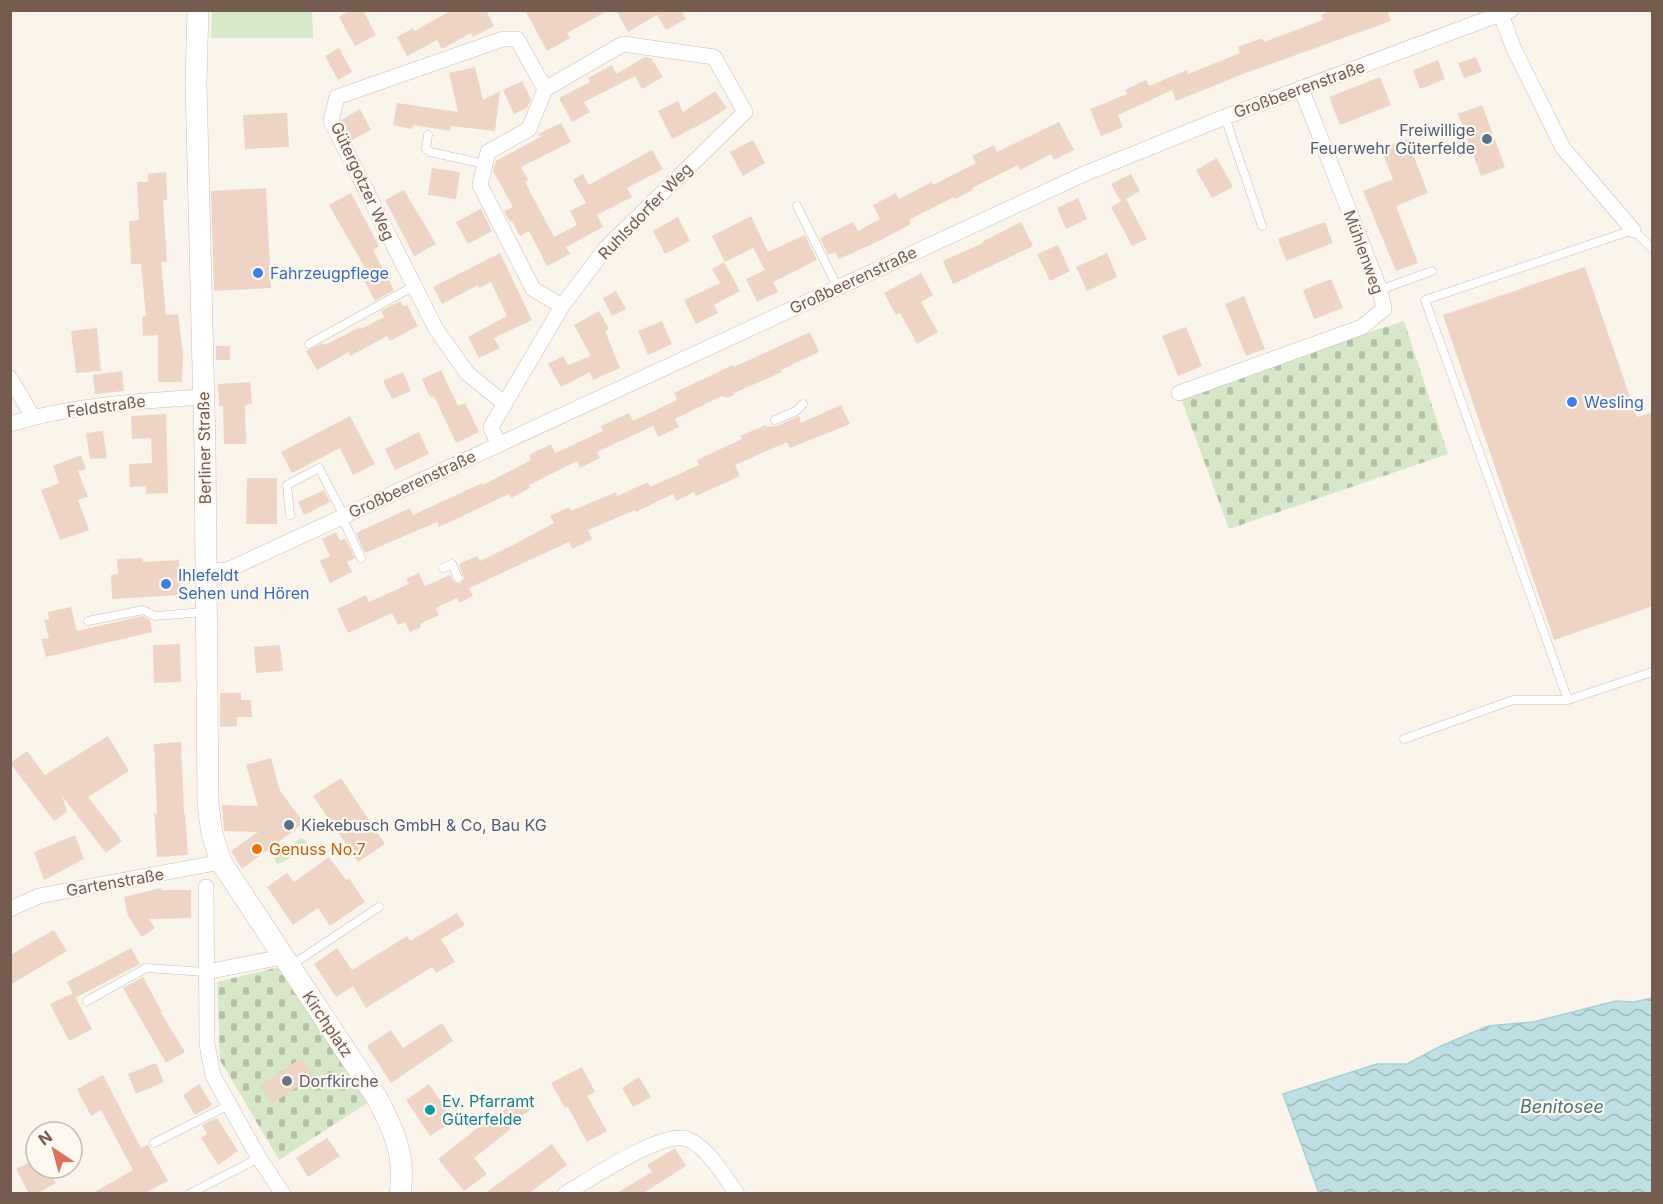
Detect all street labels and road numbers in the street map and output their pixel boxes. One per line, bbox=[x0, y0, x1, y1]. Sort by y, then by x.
street label: Großbeerenstraße bbox=[1231, 56, 1367, 122]
street label: Gütergotzer Weg bbox=[327, 118, 399, 244]
street label: Ruhlsdorfer Weg bbox=[594, 159, 696, 263]
street label: Mühlenweg bbox=[1340, 207, 1388, 297]
street label: Großbeerenstraße bbox=[786, 242, 920, 318]
street label: Feldstraße bbox=[65, 391, 147, 421]
street label: Berliner Straße bbox=[193, 391, 215, 505]
street label: Großbeerenstraße bbox=[345, 446, 479, 522]
street label: Gartenstraße bbox=[65, 864, 165, 900]
street label: Kirchplatz bbox=[298, 987, 358, 1061]

